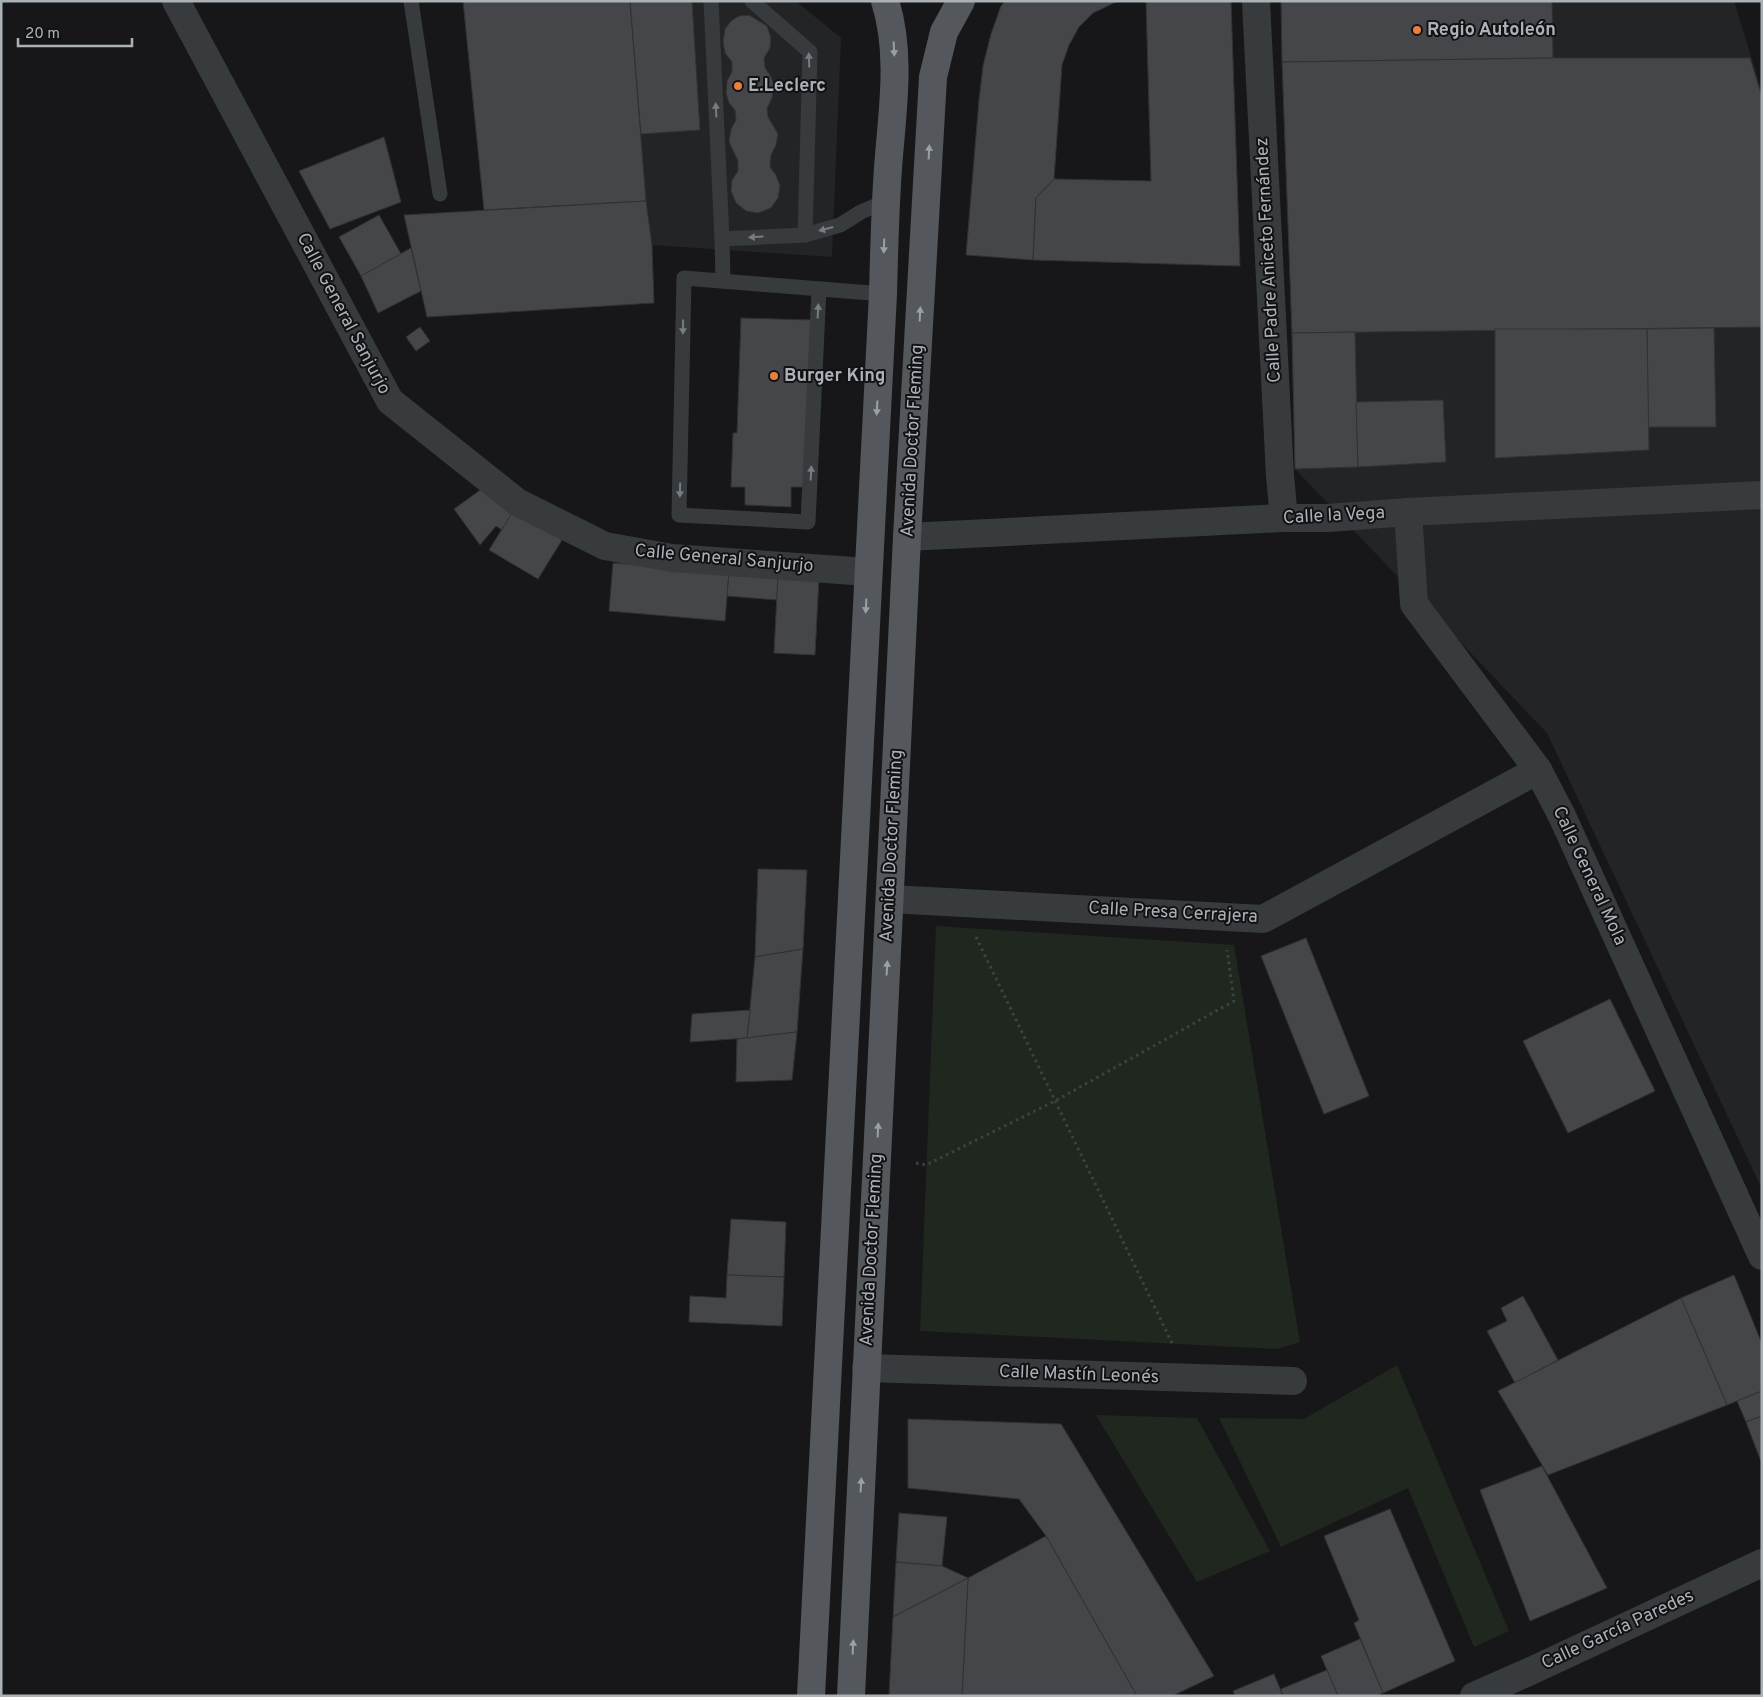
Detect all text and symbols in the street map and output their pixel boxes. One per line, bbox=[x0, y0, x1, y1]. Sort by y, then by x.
scale bar bbox=[18, 15, 131, 47]
place label: Regio Autoleón bbox=[1427, 19, 1556, 42]
marker: Regio Autoleón bbox=[1411, 24, 1423, 36]
text: 20 m bbox=[25, 25, 60, 44]
one-way arrow bbox=[891, 41, 899, 57]
one-way arrow bbox=[805, 51, 813, 67]
place label: E.Leclerc bbox=[748, 75, 826, 98]
marker: E.Leclerc bbox=[732, 80, 744, 92]
one-way arrow bbox=[712, 102, 720, 118]
street label: Calle Padre Aniceto Fernández bbox=[1251, 137, 1287, 383]
one-way arrow bbox=[925, 144, 933, 160]
one-way arrow bbox=[819, 225, 834, 233]
street label: Calle General Sanjurjo bbox=[291, 229, 395, 399]
one-way arrow bbox=[748, 233, 764, 241]
one-way arrow bbox=[880, 238, 888, 254]
one-way arrow bbox=[814, 303, 822, 319]
one-way arrow bbox=[916, 306, 924, 322]
one-way arrow bbox=[679, 319, 687, 335]
street label: Avenida Doctor Fleming bbox=[896, 344, 930, 538]
place label: Burger King bbox=[784, 365, 885, 388]
marker: Burger King bbox=[768, 370, 780, 382]
one-way arrow bbox=[873, 401, 881, 417]
one-way arrow bbox=[807, 465, 815, 481]
one-way arrow bbox=[676, 482, 684, 498]
street label: Calle la Vega bbox=[1283, 502, 1385, 530]
street label: Calle General Sanjurjo bbox=[634, 540, 814, 578]
one-way arrow bbox=[862, 598, 870, 614]
street label: Avenida Doctor Fleming bbox=[875, 749, 909, 943]
street label: Calle General Mola bbox=[1547, 803, 1631, 949]
street label: Calle Presa Cerrajera bbox=[1088, 897, 1258, 929]
one-way arrow bbox=[883, 960, 891, 976]
one-way arrow bbox=[875, 1122, 883, 1138]
street label: Avenida Doctor Fleming bbox=[855, 1153, 889, 1347]
street label: Calle Mastín Leonés bbox=[998, 1361, 1160, 1389]
one-way arrow bbox=[857, 1476, 865, 1492]
street label: Calle García Paredes bbox=[1538, 1585, 1698, 1675]
one-way arrow bbox=[850, 1639, 858, 1655]

